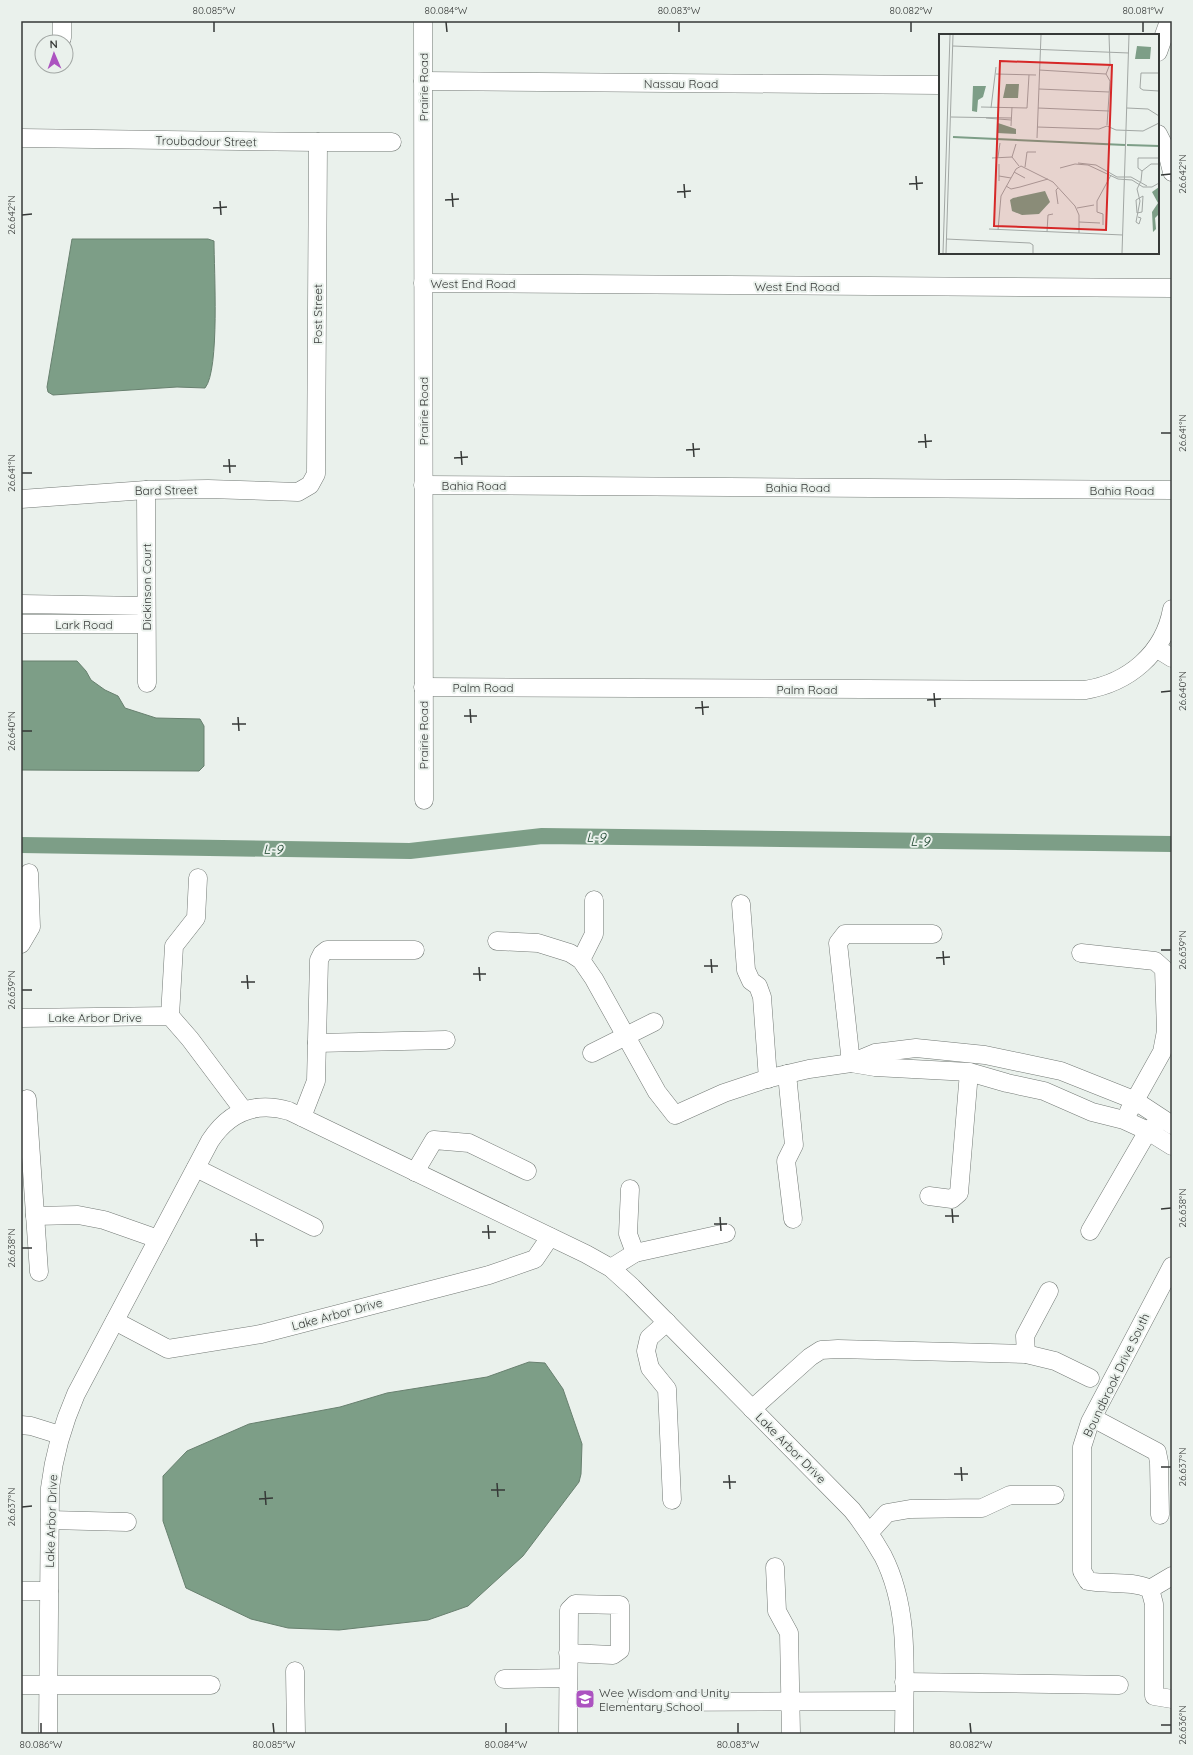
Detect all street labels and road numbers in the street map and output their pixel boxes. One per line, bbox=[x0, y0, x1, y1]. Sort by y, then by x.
street label: Prairie Road bbox=[416, 53, 431, 121]
street label: Nassau Road bbox=[644, 76, 718, 91]
street label: Troubadour Street bbox=[155, 133, 257, 149]
street label: West End Road bbox=[430, 276, 516, 291]
street label: West End Road bbox=[754, 279, 840, 294]
street label: Post Street bbox=[310, 284, 325, 344]
street label: Prairie Road bbox=[416, 377, 431, 445]
street label: Bahia Road bbox=[442, 478, 506, 493]
street label: Bahia Road bbox=[766, 480, 830, 495]
street label: Bard Street bbox=[134, 482, 198, 498]
street label: Bahia Road bbox=[1090, 483, 1154, 498]
street label: Dickinson Court bbox=[139, 543, 154, 631]
street label: Lark Road bbox=[55, 617, 113, 632]
street label: Palm Road bbox=[452, 680, 514, 695]
street label: Palm Road bbox=[776, 682, 838, 697]
street label: Prairie Road bbox=[416, 701, 431, 769]
street label: Lake Arbor Drive bbox=[48, 1010, 142, 1025]
street label: Lake Arbor Drive bbox=[290, 1295, 384, 1333]
street label: Boundbrook Drive South bbox=[1079, 1311, 1153, 1439]
street label: Lake Arbor Drive bbox=[753, 1410, 830, 1487]
street label: Lake Arbor Drive bbox=[42, 1474, 60, 1568]

